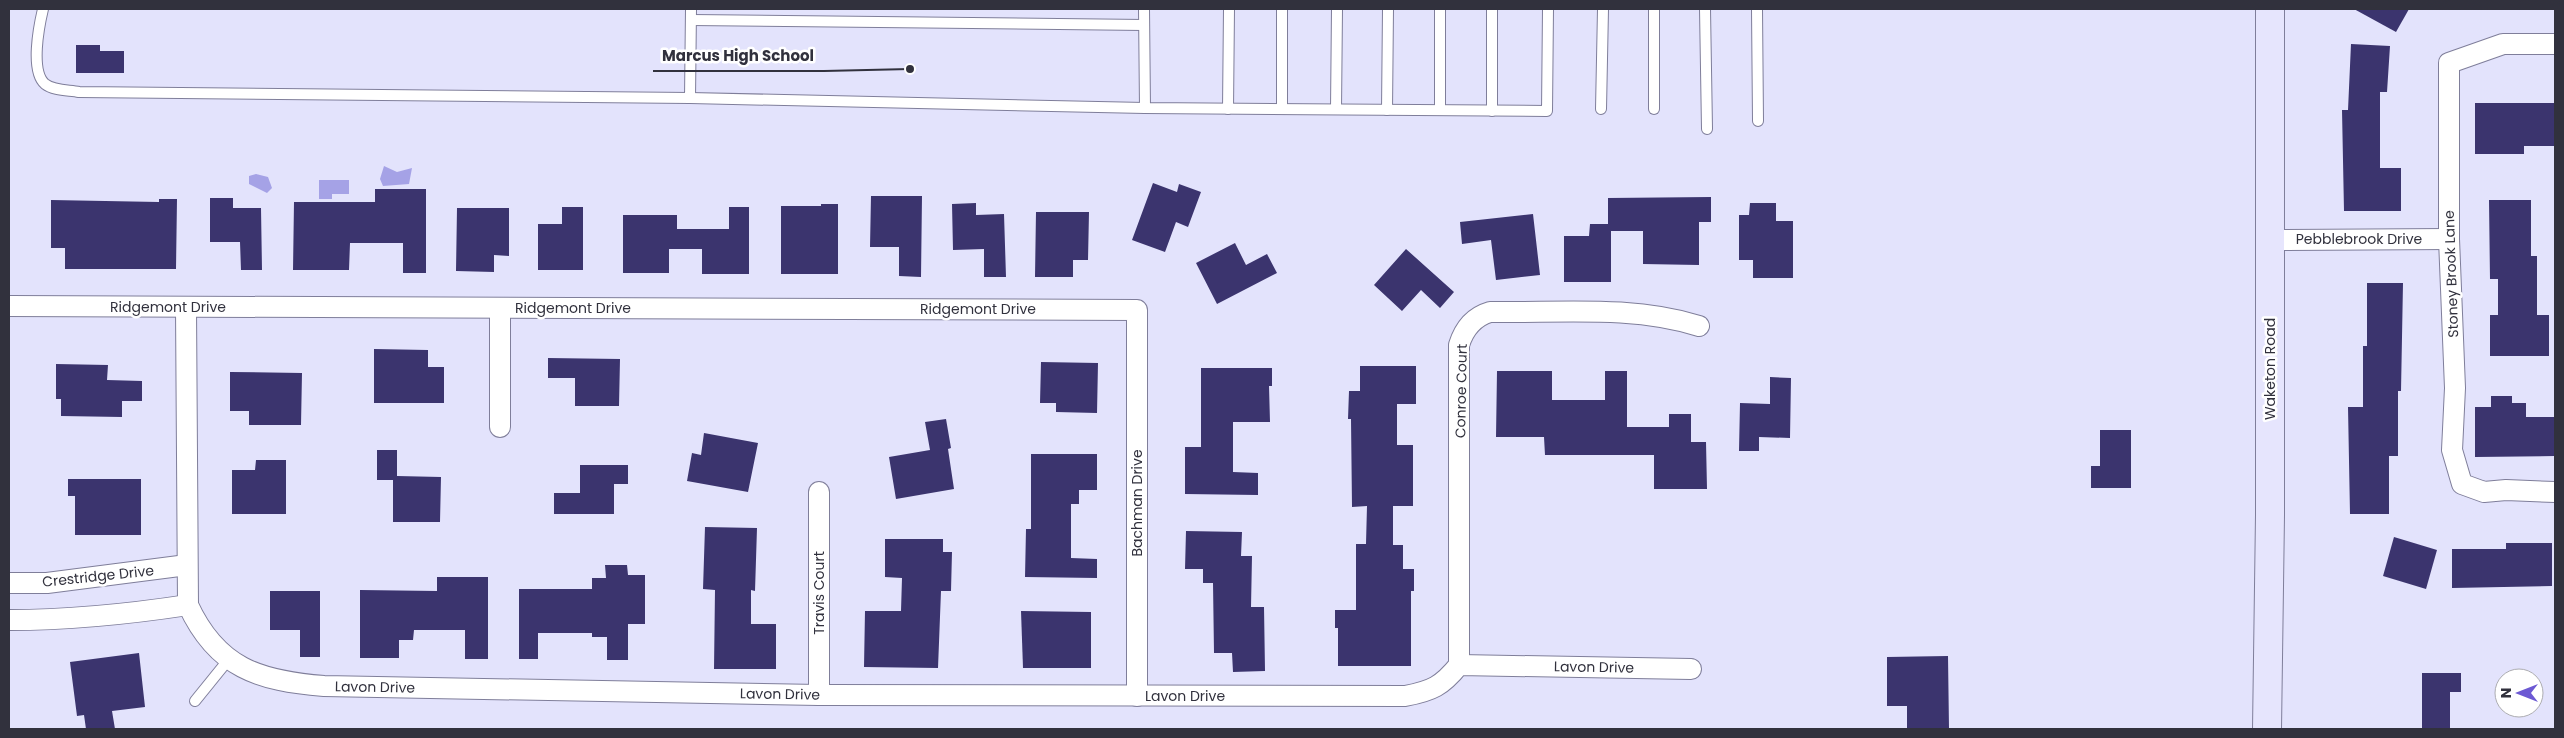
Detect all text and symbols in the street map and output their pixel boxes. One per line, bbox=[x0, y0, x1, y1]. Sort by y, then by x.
callout: Marcus High School bbox=[653, 41, 824, 71]
text: Marcus High School bbox=[662, 45, 814, 66]
street label: Stoney Brook Lane bbox=[2439, 210, 2463, 338]
street label: Pebblebrook Drive bbox=[2296, 229, 2423, 249]
street label: Ridgemont Drive bbox=[110, 297, 226, 317]
street label: Ridgemont Drive bbox=[515, 298, 631, 318]
street label: Ridgemont Drive bbox=[920, 299, 1036, 319]
street label: Waketon Road bbox=[2260, 318, 2280, 420]
street label: Conroe Court bbox=[1450, 344, 1472, 438]
street label: Bachman Drive bbox=[1127, 449, 1147, 557]
street label: Travis Court bbox=[809, 551, 829, 635]
street label: Crestridge Drive bbox=[41, 560, 155, 592]
street label: Lavon Drive bbox=[1554, 656, 1635, 678]
north arrow bbox=[2494, 668, 2544, 718]
street label: Lavon Drive bbox=[335, 676, 416, 698]
street label: Lavon Drive bbox=[740, 683, 821, 705]
street label: Lavon Drive bbox=[1145, 686, 1225, 706]
text: N bbox=[2496, 688, 2516, 698]

